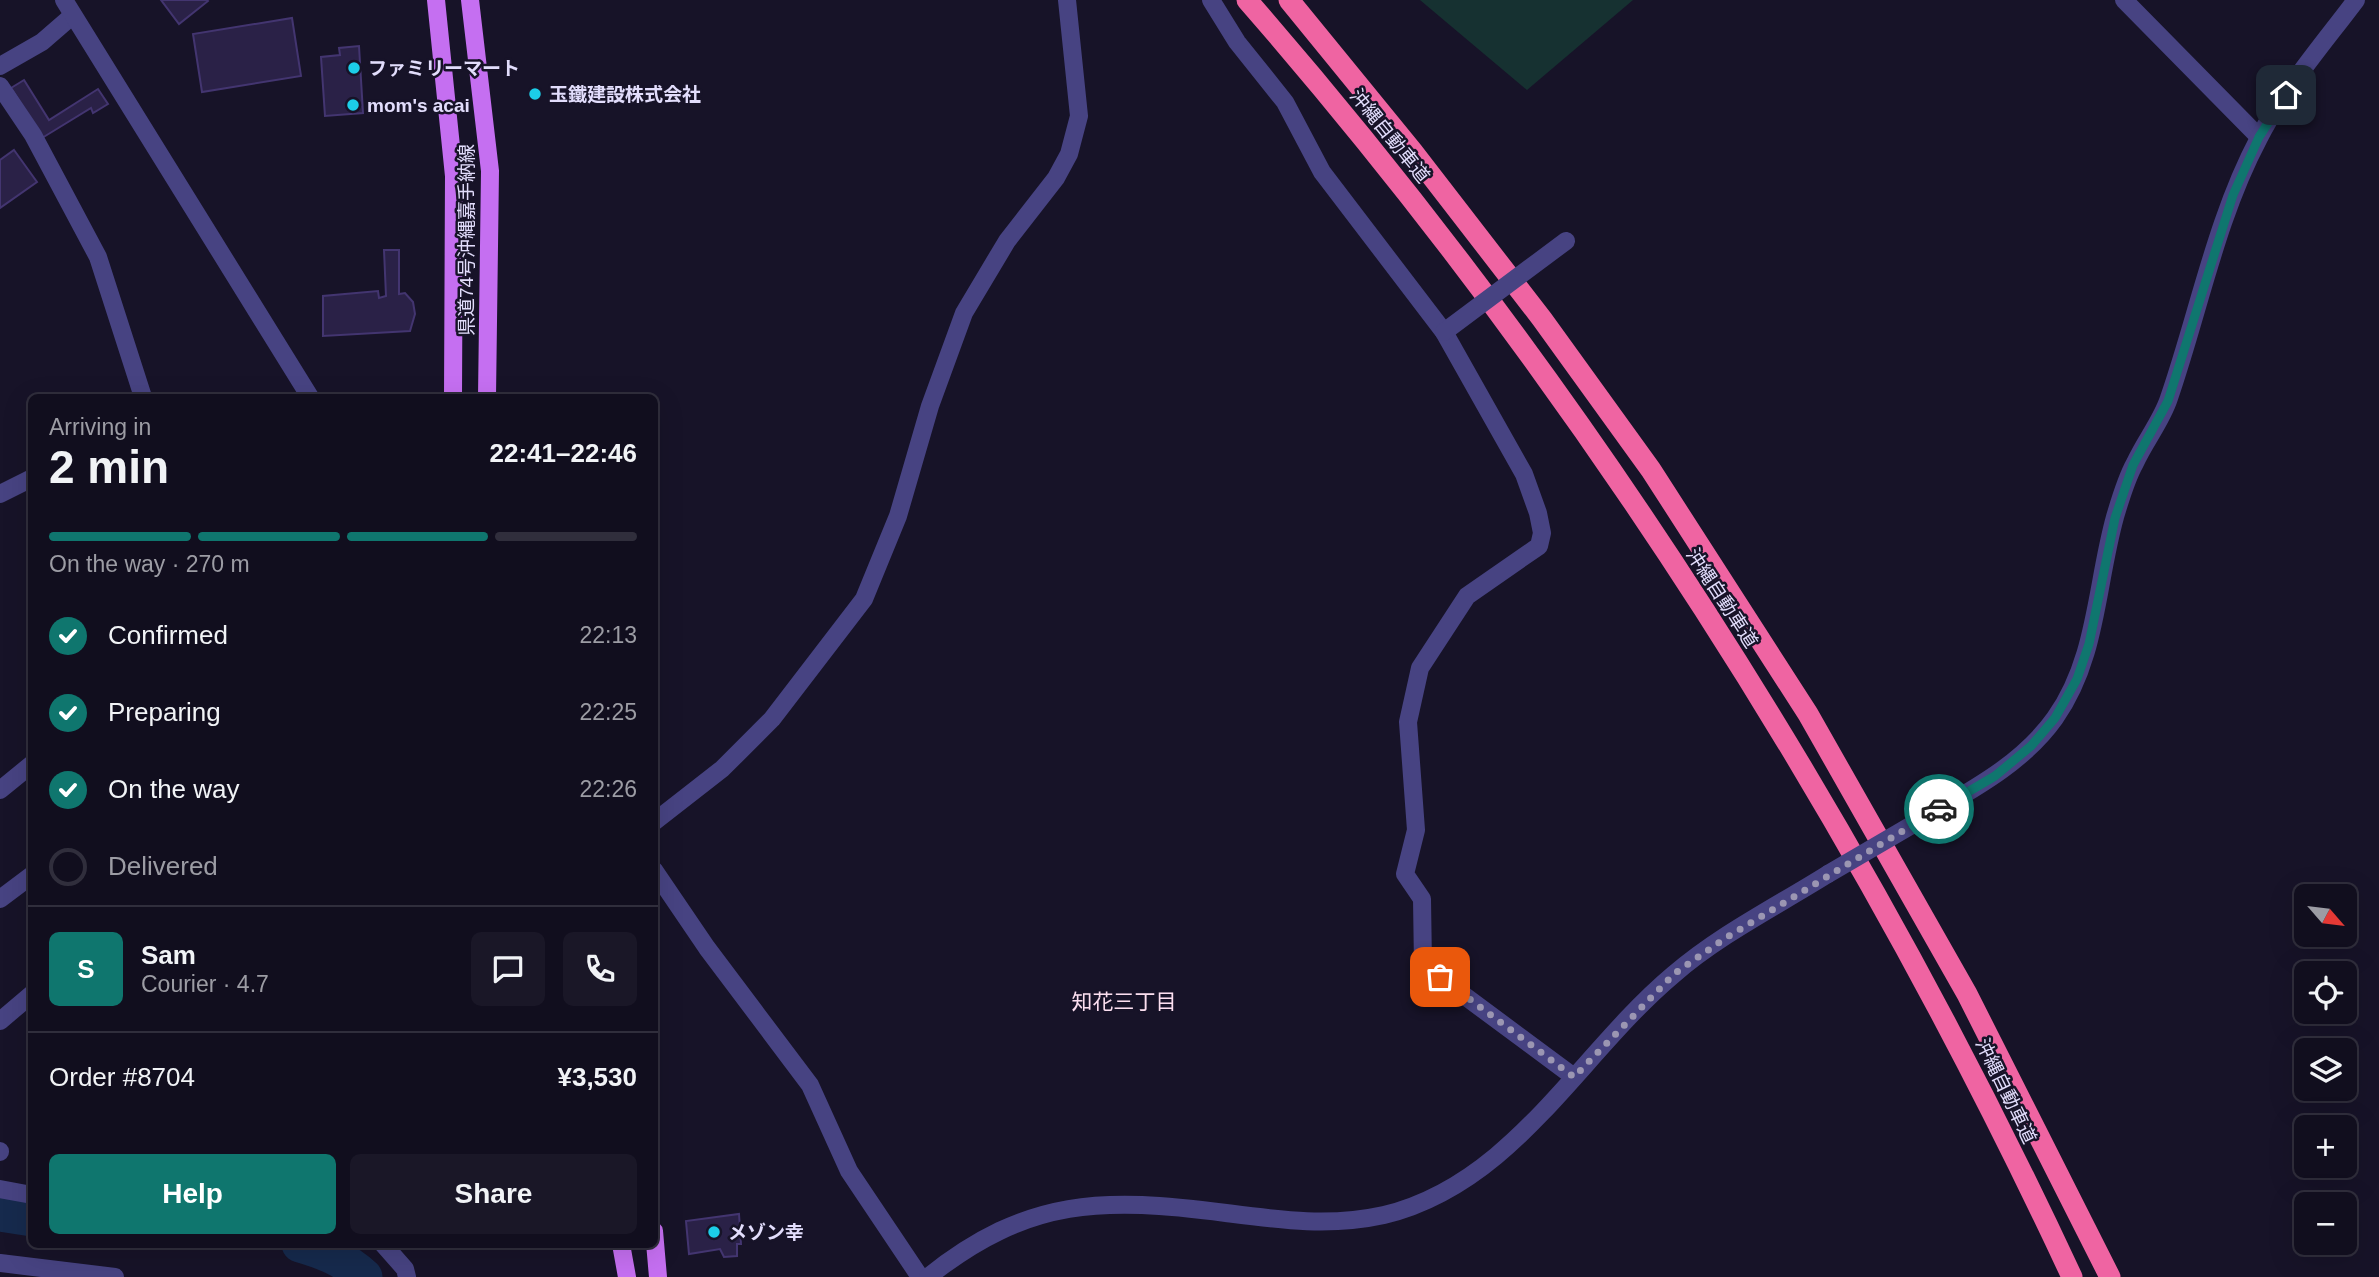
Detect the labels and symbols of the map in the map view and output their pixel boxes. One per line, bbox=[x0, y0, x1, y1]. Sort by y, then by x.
place label: ファミリーマート bbox=[368, 58, 520, 79]
marker: ファミリーマート bbox=[346, 60, 362, 76]
pin bbox=[2256, 65, 2316, 125]
place label: 玉鐵建設株式会社 bbox=[549, 84, 701, 105]
street label: 沖縄自動車道 bbox=[1346, 85, 1434, 187]
marker: 玉鐵建設株式会社 bbox=[527, 86, 543, 102]
place label: mom's acai bbox=[367, 95, 470, 116]
marker: mom's acai bbox=[345, 97, 361, 113]
street label: 県道74号沖縄嘉手納線 bbox=[456, 144, 477, 336]
street label: 沖縄自動車道 bbox=[1682, 544, 1762, 652]
courier bbox=[1904, 774, 1974, 844]
north arrow bbox=[2294, 884, 2357, 947]
pin bbox=[1410, 947, 1470, 1007]
district label: 知花三丁目 bbox=[1072, 990, 1177, 1013]
street label: 沖縄自動車道 bbox=[1972, 1035, 2040, 1147]
place label: メゾン幸 bbox=[728, 1222, 804, 1243]
marker: メゾン幸 bbox=[706, 1224, 722, 1240]

